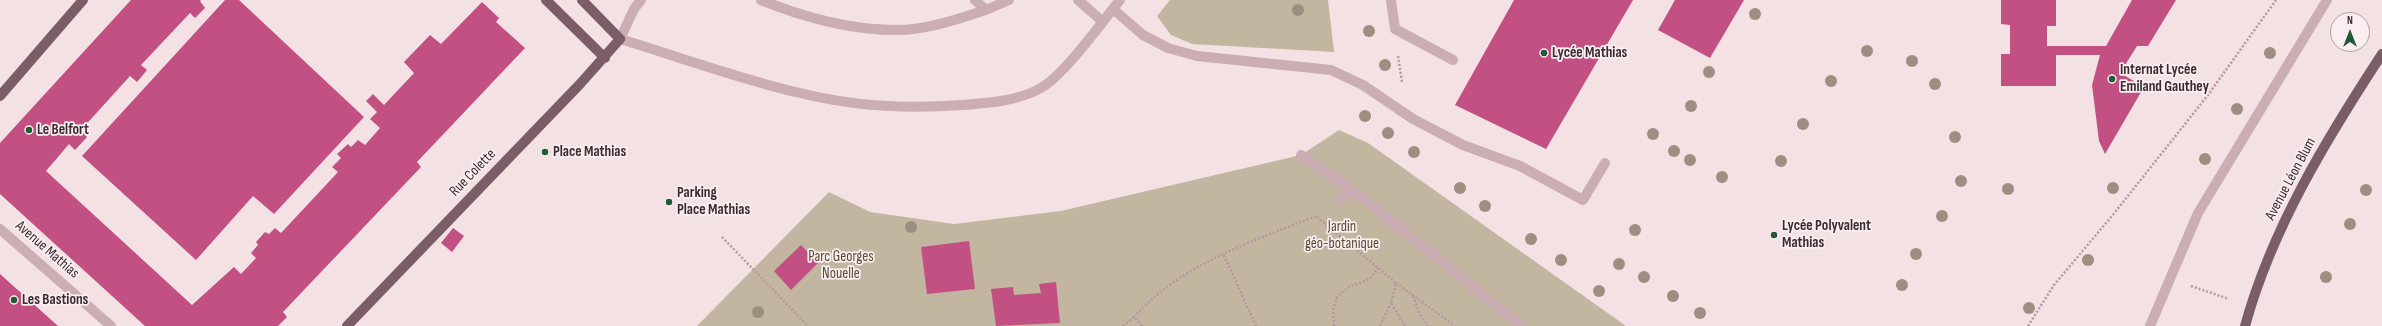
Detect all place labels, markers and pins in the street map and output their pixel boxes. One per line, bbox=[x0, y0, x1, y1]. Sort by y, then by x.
place label: Lycée Mathias bbox=[1552, 44, 1627, 62]
marker: Lycée Mathias bbox=[1539, 48, 1549, 58]
place label: Internat Lycée Emiland Gauthey bbox=[2120, 61, 2209, 96]
marker: Internat Lycée Emiland Gauthey bbox=[2107, 74, 2117, 84]
place label: Le Belfort bbox=[37, 121, 89, 139]
marker: Le Belfort bbox=[24, 125, 34, 135]
place label: Place Mathias bbox=[553, 143, 626, 161]
marker: Place Mathias bbox=[540, 147, 550, 157]
place label: Parking Place Mathias bbox=[677, 184, 750, 219]
marker: Parking Place Mathias bbox=[664, 197, 674, 207]
place label: Lycée Polyvalent Mathias bbox=[1782, 217, 1871, 252]
marker: Lycée Polyvalent Mathias bbox=[1769, 230, 1779, 240]
place label: Les Bastions bbox=[22, 291, 88, 309]
marker: Les Bastions bbox=[9, 295, 19, 305]

